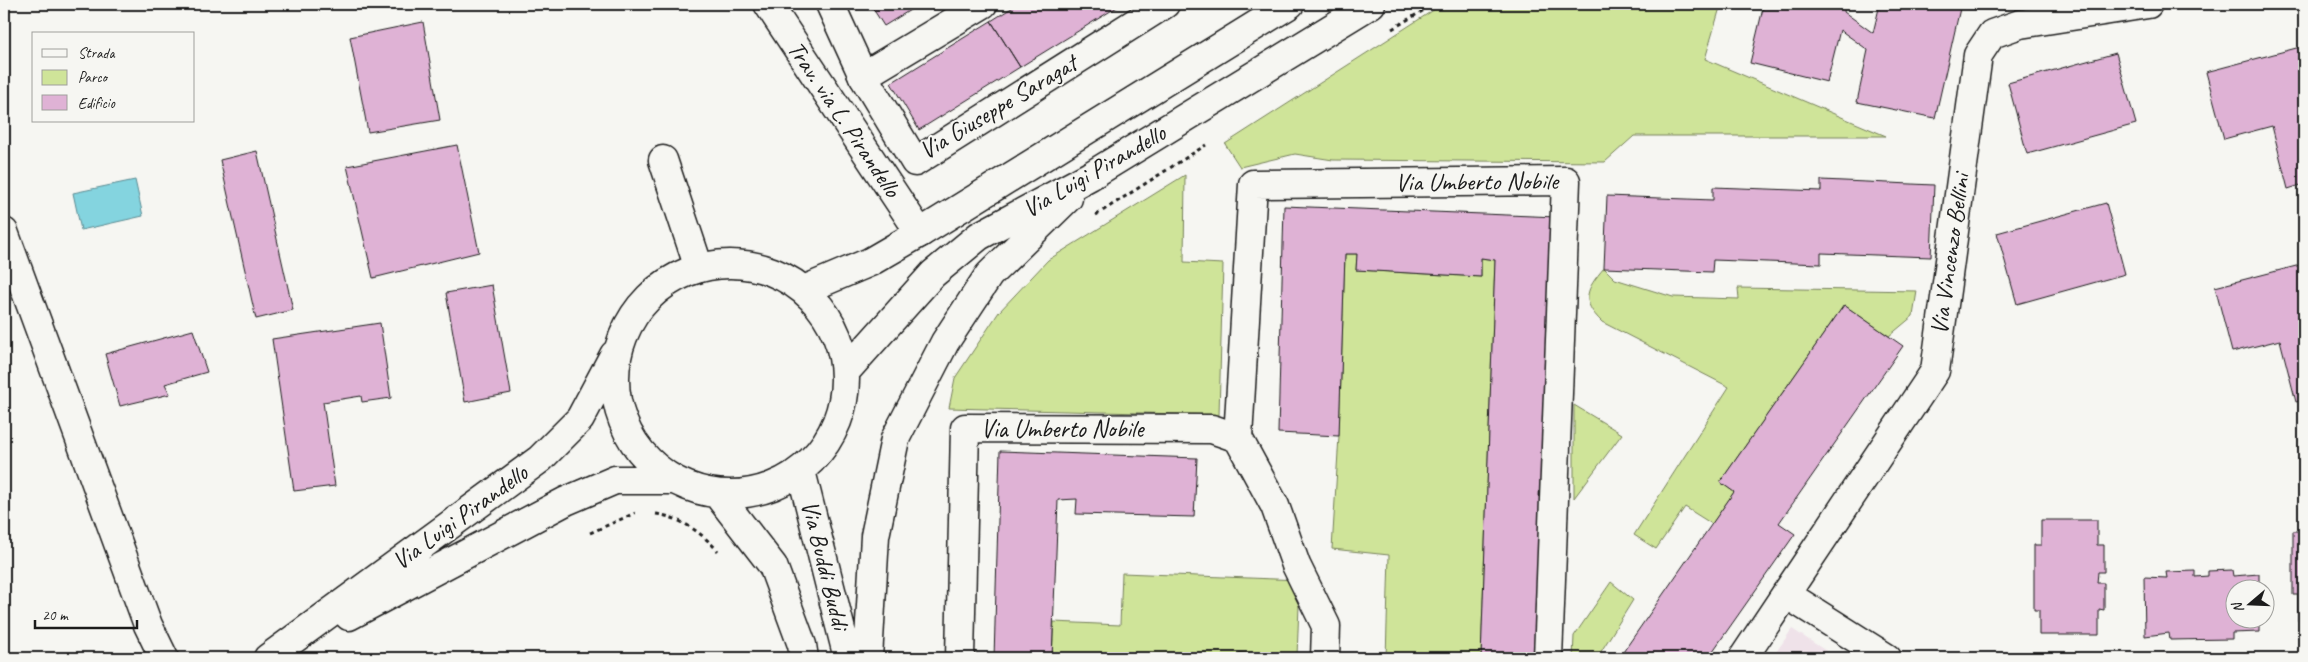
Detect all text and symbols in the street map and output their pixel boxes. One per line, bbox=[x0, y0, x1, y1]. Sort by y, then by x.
legend bbox=[32, 32, 195, 122]
street label: Trav. via L. Pirandello bbox=[780, 35, 909, 204]
text: Strada bbox=[78, 44, 115, 63]
street label: Via Giuseppe Saragat bbox=[913, 45, 1086, 167]
text: Parco bbox=[78, 68, 109, 87]
text: Edificio bbox=[78, 94, 116, 113]
street label: Via Luigi Pirandello bbox=[1017, 117, 1172, 225]
street label: Via Umberto Nobile bbox=[1395, 165, 1560, 199]
street label: Via Vincenzo Bellini bbox=[1923, 168, 1978, 337]
street label: Via Umberto Nobile bbox=[981, 413, 1145, 445]
street label: Via Luigi Pirandello bbox=[386, 456, 535, 577]
street label: Via Buddi Buddi bbox=[794, 497, 857, 636]
north arrow bbox=[2226, 580, 2276, 630]
scale bar bbox=[35, 597, 138, 629]
text: N bbox=[2228, 599, 2248, 615]
text: 20 m bbox=[42, 606, 69, 625]

